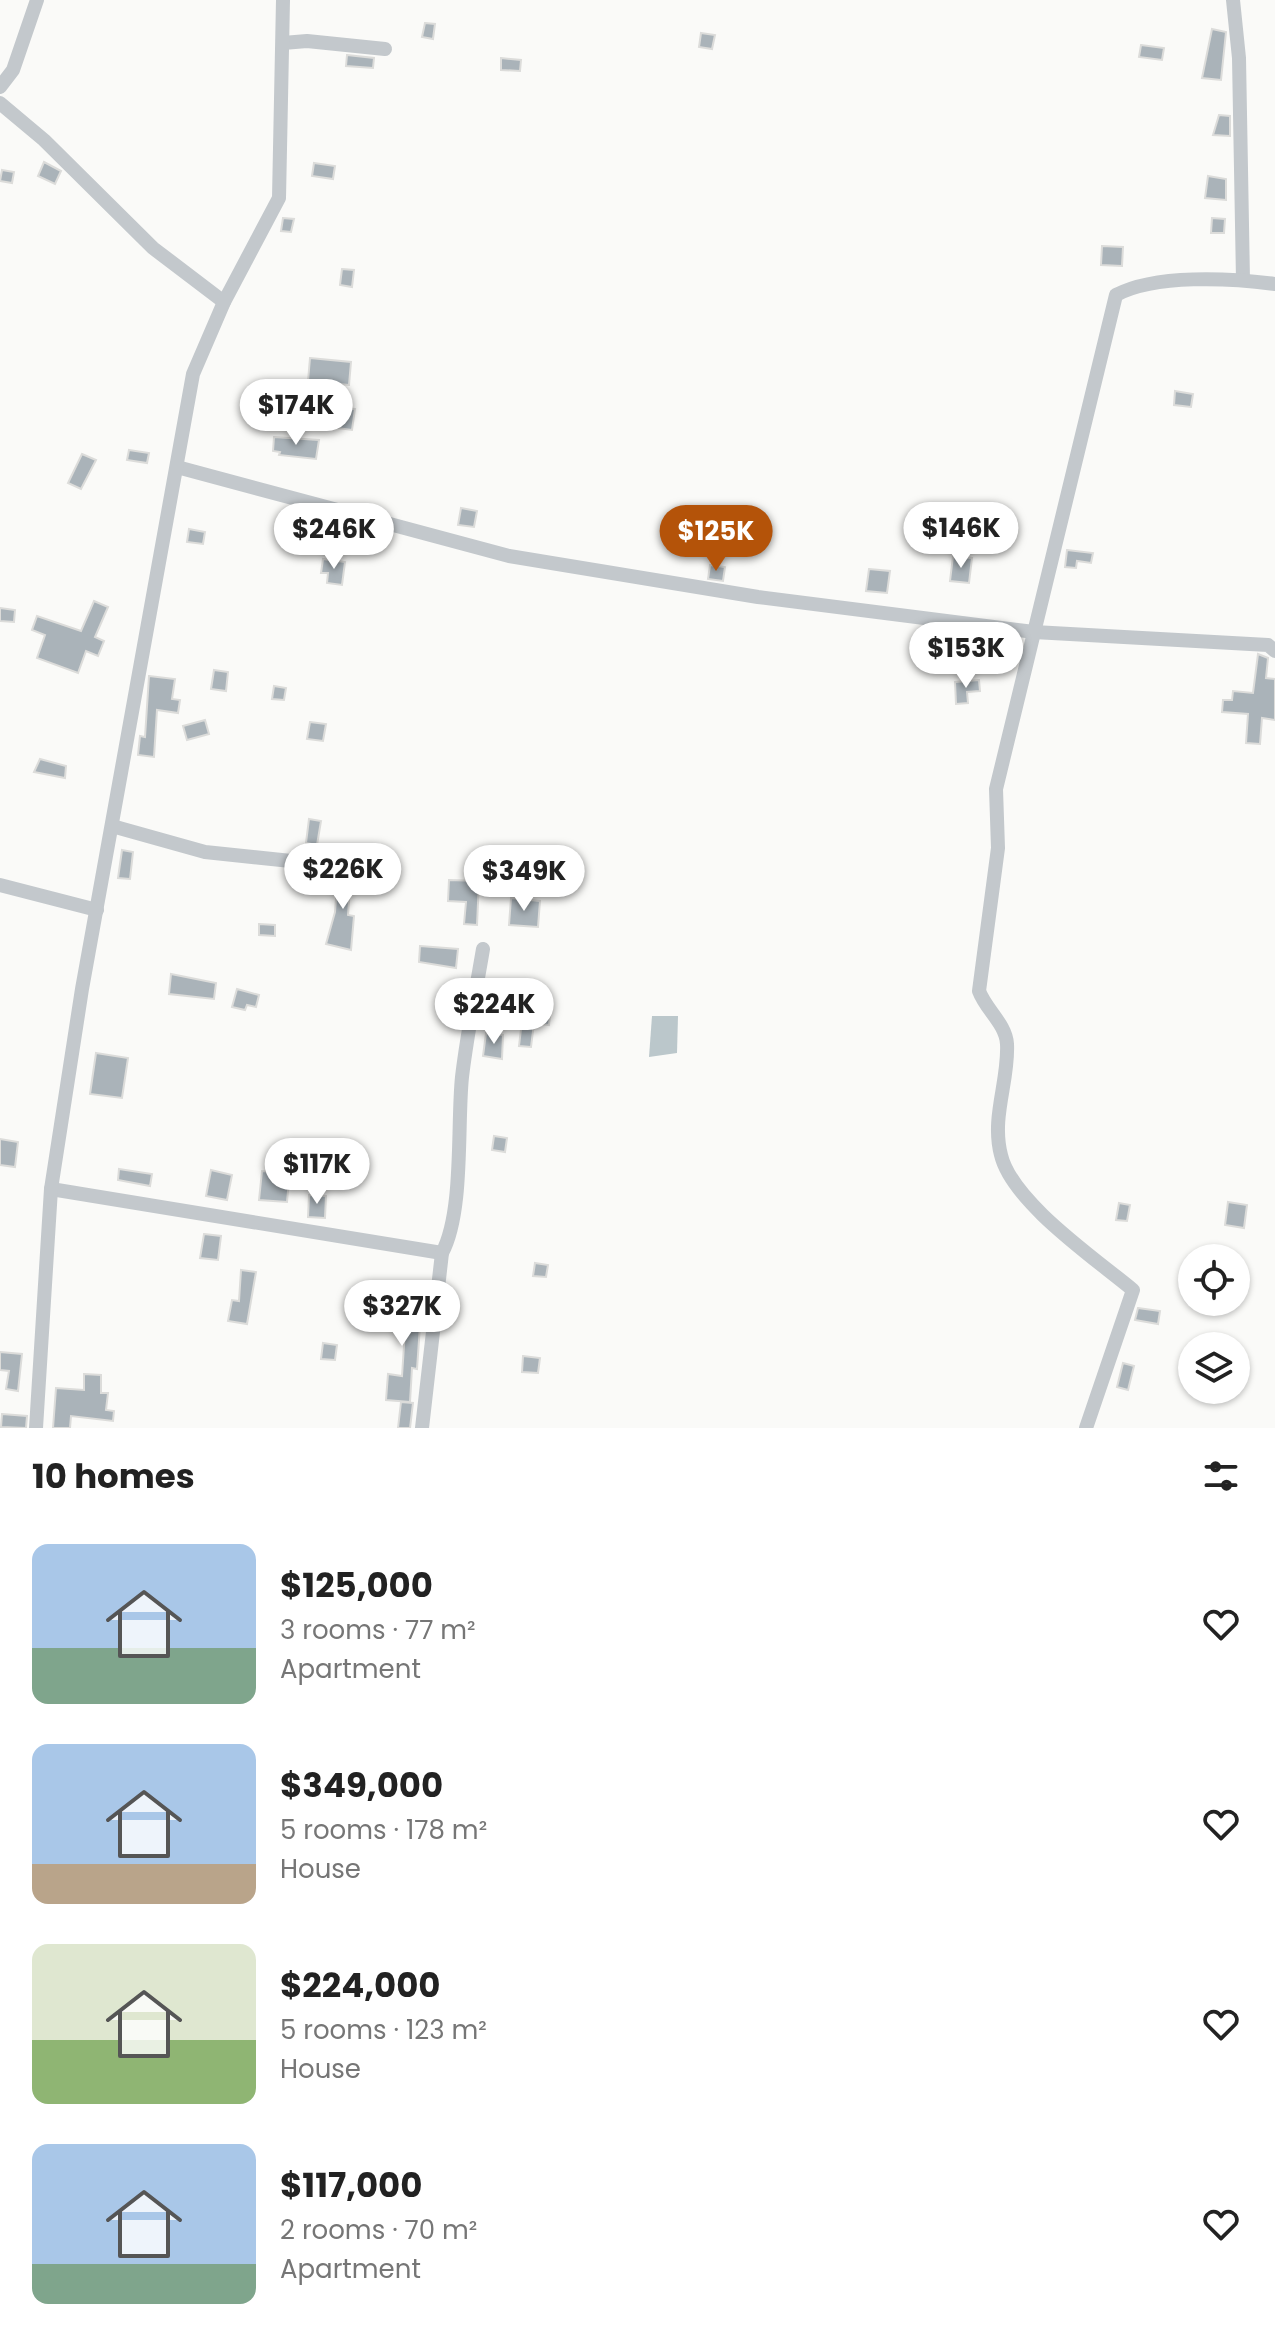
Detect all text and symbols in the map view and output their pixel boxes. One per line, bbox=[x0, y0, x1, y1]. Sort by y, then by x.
pin: $174K bbox=[240, 379, 352, 447]
text: $174K bbox=[258, 387, 334, 423]
pin: $146K bbox=[905, 502, 1017, 570]
pin: $246K bbox=[278, 503, 390, 571]
pin: $125K bbox=[660, 505, 772, 573]
text: $146K bbox=[921, 510, 1001, 546]
text: $246K bbox=[292, 511, 376, 547]
text: $125K bbox=[678, 513, 754, 549]
pin: $153K bbox=[910, 622, 1022, 690]
text: $153K bbox=[927, 630, 1005, 666]
pin: $226K bbox=[287, 843, 399, 911]
pin: $349K bbox=[468, 845, 580, 913]
text: $226K bbox=[302, 851, 384, 887]
text: $349K bbox=[482, 853, 566, 889]
pin: $224K bbox=[438, 978, 550, 1046]
text: $224K bbox=[453, 986, 535, 1022]
pin: $117K bbox=[261, 1138, 373, 1206]
text: $117K bbox=[283, 1146, 351, 1182]
map controls bbox=[1178, 1244, 1250, 1404]
button: locate bbox=[1178, 1244, 1250, 1316]
pin: $327K bbox=[346, 1280, 458, 1348]
text: $327K bbox=[362, 1288, 442, 1324]
button: layers bbox=[1178, 1332, 1250, 1404]
text: 10 homes bbox=[32, 1452, 195, 1500]
icon: filters bbox=[1199, 1454, 1243, 1498]
text: $125,000 bbox=[280, 1561, 433, 1609]
icon: home bbox=[96, 1576, 192, 1672]
icon: heart bbox=[1199, 1602, 1243, 1646]
text: 3 rooms · 77 m² bbox=[280, 1612, 476, 1648]
text: Apartment bbox=[280, 1651, 421, 1687]
text: $349,000 bbox=[280, 1761, 443, 1809]
icon: home bbox=[96, 1776, 192, 1872]
icon: heart bbox=[1199, 1802, 1243, 1846]
text: 5 rooms · 178 m² bbox=[280, 1812, 487, 1848]
text: House bbox=[280, 1851, 361, 1887]
text: $224,000 bbox=[280, 1961, 440, 2009]
icon: home bbox=[96, 1976, 192, 2072]
icon: heart bbox=[1199, 2002, 1243, 2046]
text: 5 rooms · 123 m² bbox=[280, 2012, 487, 2048]
text: House bbox=[280, 2051, 361, 2087]
text: $117,000 bbox=[280, 2161, 422, 2209]
icon: home bbox=[96, 2176, 192, 2272]
icon: heart bbox=[1199, 2202, 1243, 2246]
text: 2 rooms · 70 m² bbox=[280, 2212, 477, 2248]
text: Apartment bbox=[280, 2251, 421, 2287]

